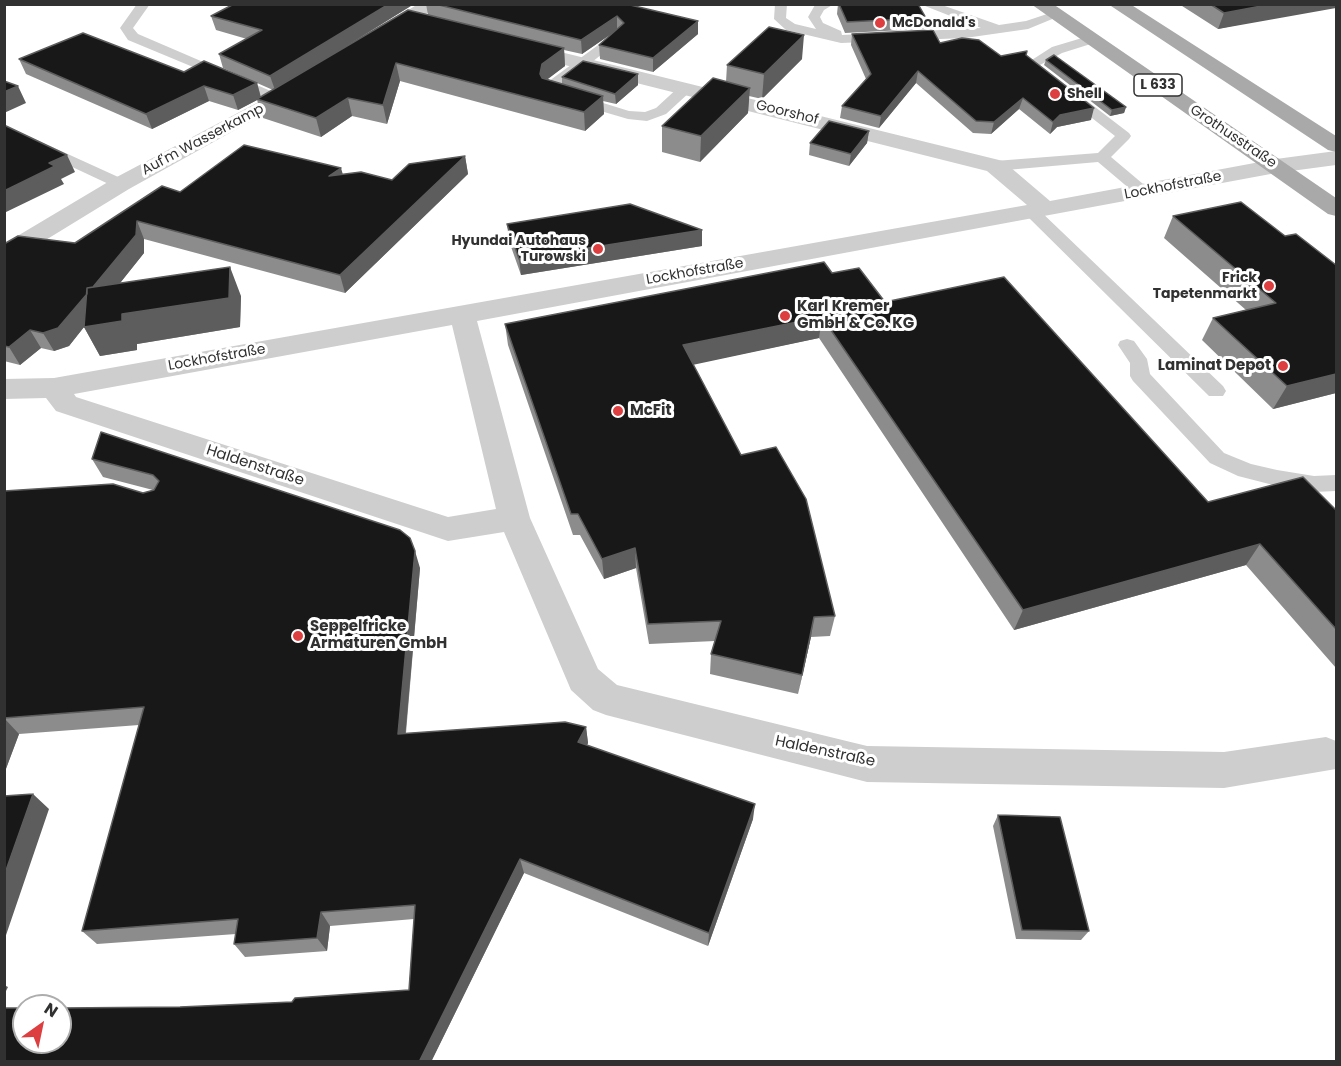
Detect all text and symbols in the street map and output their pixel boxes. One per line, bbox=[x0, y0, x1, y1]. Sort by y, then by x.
place label: McDonald's bbox=[892, 15, 976, 31]
marker: McDonald's bbox=[873, 16, 887, 30]
road number: L 633 bbox=[1134, 74, 1182, 96]
place label: Shell bbox=[1067, 86, 1102, 102]
marker: Shell bbox=[1048, 87, 1062, 101]
street label: Goorshof bbox=[754, 97, 820, 129]
street label: Auf'm Wasserkamp bbox=[139, 101, 267, 179]
street label: Grothusstraße bbox=[1187, 102, 1279, 172]
street label: Lockhofstraße bbox=[1123, 168, 1223, 204]
place label: Hyundai Autohaus Turowski bbox=[451, 233, 586, 266]
marker: Hyundai Autohaus Turowski bbox=[591, 242, 605, 256]
street label: Lockhofstraße bbox=[645, 255, 745, 289]
place label: Frick Tapetenmarkt bbox=[1153, 270, 1257, 302]
marker: Frick Tapetenmarkt bbox=[1262, 279, 1276, 293]
place label: Karl Kremer GmbH & Co. KG bbox=[797, 298, 914, 333]
marker: Karl Kremer GmbH & Co. KG bbox=[778, 309, 792, 323]
street label: Lockhofstraße bbox=[167, 341, 267, 375]
place label: Laminat Depot bbox=[1158, 357, 1271, 375]
marker: Laminat Depot bbox=[1276, 359, 1290, 373]
place label: McFit bbox=[630, 402, 672, 420]
marker: McFit bbox=[611, 404, 625, 418]
street label: Haldenstraße bbox=[204, 442, 306, 490]
place label: Seppelfricke Armaturen GmbH bbox=[310, 618, 447, 653]
marker: Seppelfricke Armaturen GmbH bbox=[291, 629, 305, 643]
street label: Haldenstraße bbox=[773, 733, 877, 771]
north arrow bbox=[12, 994, 72, 1054]
text: N bbox=[40, 997, 62, 1023]

